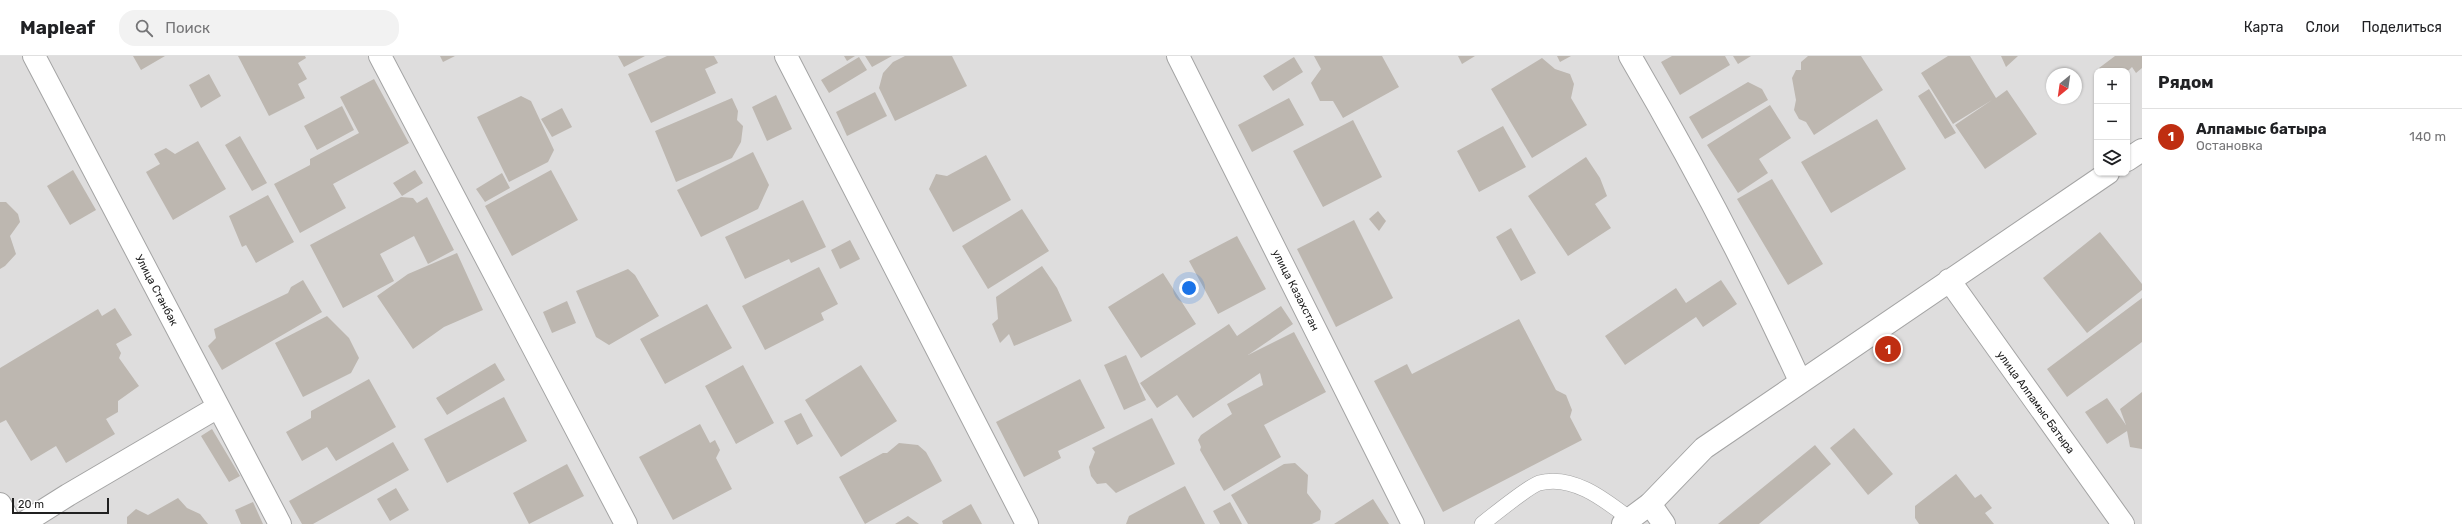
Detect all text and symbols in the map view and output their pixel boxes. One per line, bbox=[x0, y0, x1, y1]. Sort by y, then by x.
search box bbox=[119, 10, 399, 46]
text: Mapleaf bbox=[20, 16, 95, 39]
icon: search bbox=[133, 17, 155, 39]
text: Поиск bbox=[165, 19, 210, 37]
text: Карта bbox=[2244, 19, 2284, 36]
text: Слои bbox=[2306, 19, 2340, 36]
text: Поделиться bbox=[2362, 19, 2442, 36]
north arrow bbox=[2046, 68, 2082, 104]
map controls bbox=[2094, 68, 2130, 176]
button: + bbox=[2094, 68, 2130, 104]
text: Рядом bbox=[2158, 72, 2214, 92]
button: − bbox=[2094, 104, 2130, 140]
text: Алпамыс батыра bbox=[2196, 120, 2327, 138]
text: 1 bbox=[2168, 129, 2174, 144]
text: 140 m bbox=[2409, 129, 2446, 144]
text: Остановка bbox=[2196, 138, 2263, 153]
button: layers bbox=[2094, 140, 2130, 176]
street label: улица Казахстан bbox=[1269, 247, 1322, 333]
street label: Улица Станбак bbox=[132, 253, 181, 328]
your location bbox=[1179, 278, 1199, 298]
pin: 1 bbox=[1875, 334, 1901, 364]
street label: улица Алпамыс Батыра bbox=[1994, 348, 2077, 456]
scale bar bbox=[12, 496, 109, 515]
text: 20 m bbox=[18, 498, 44, 511]

